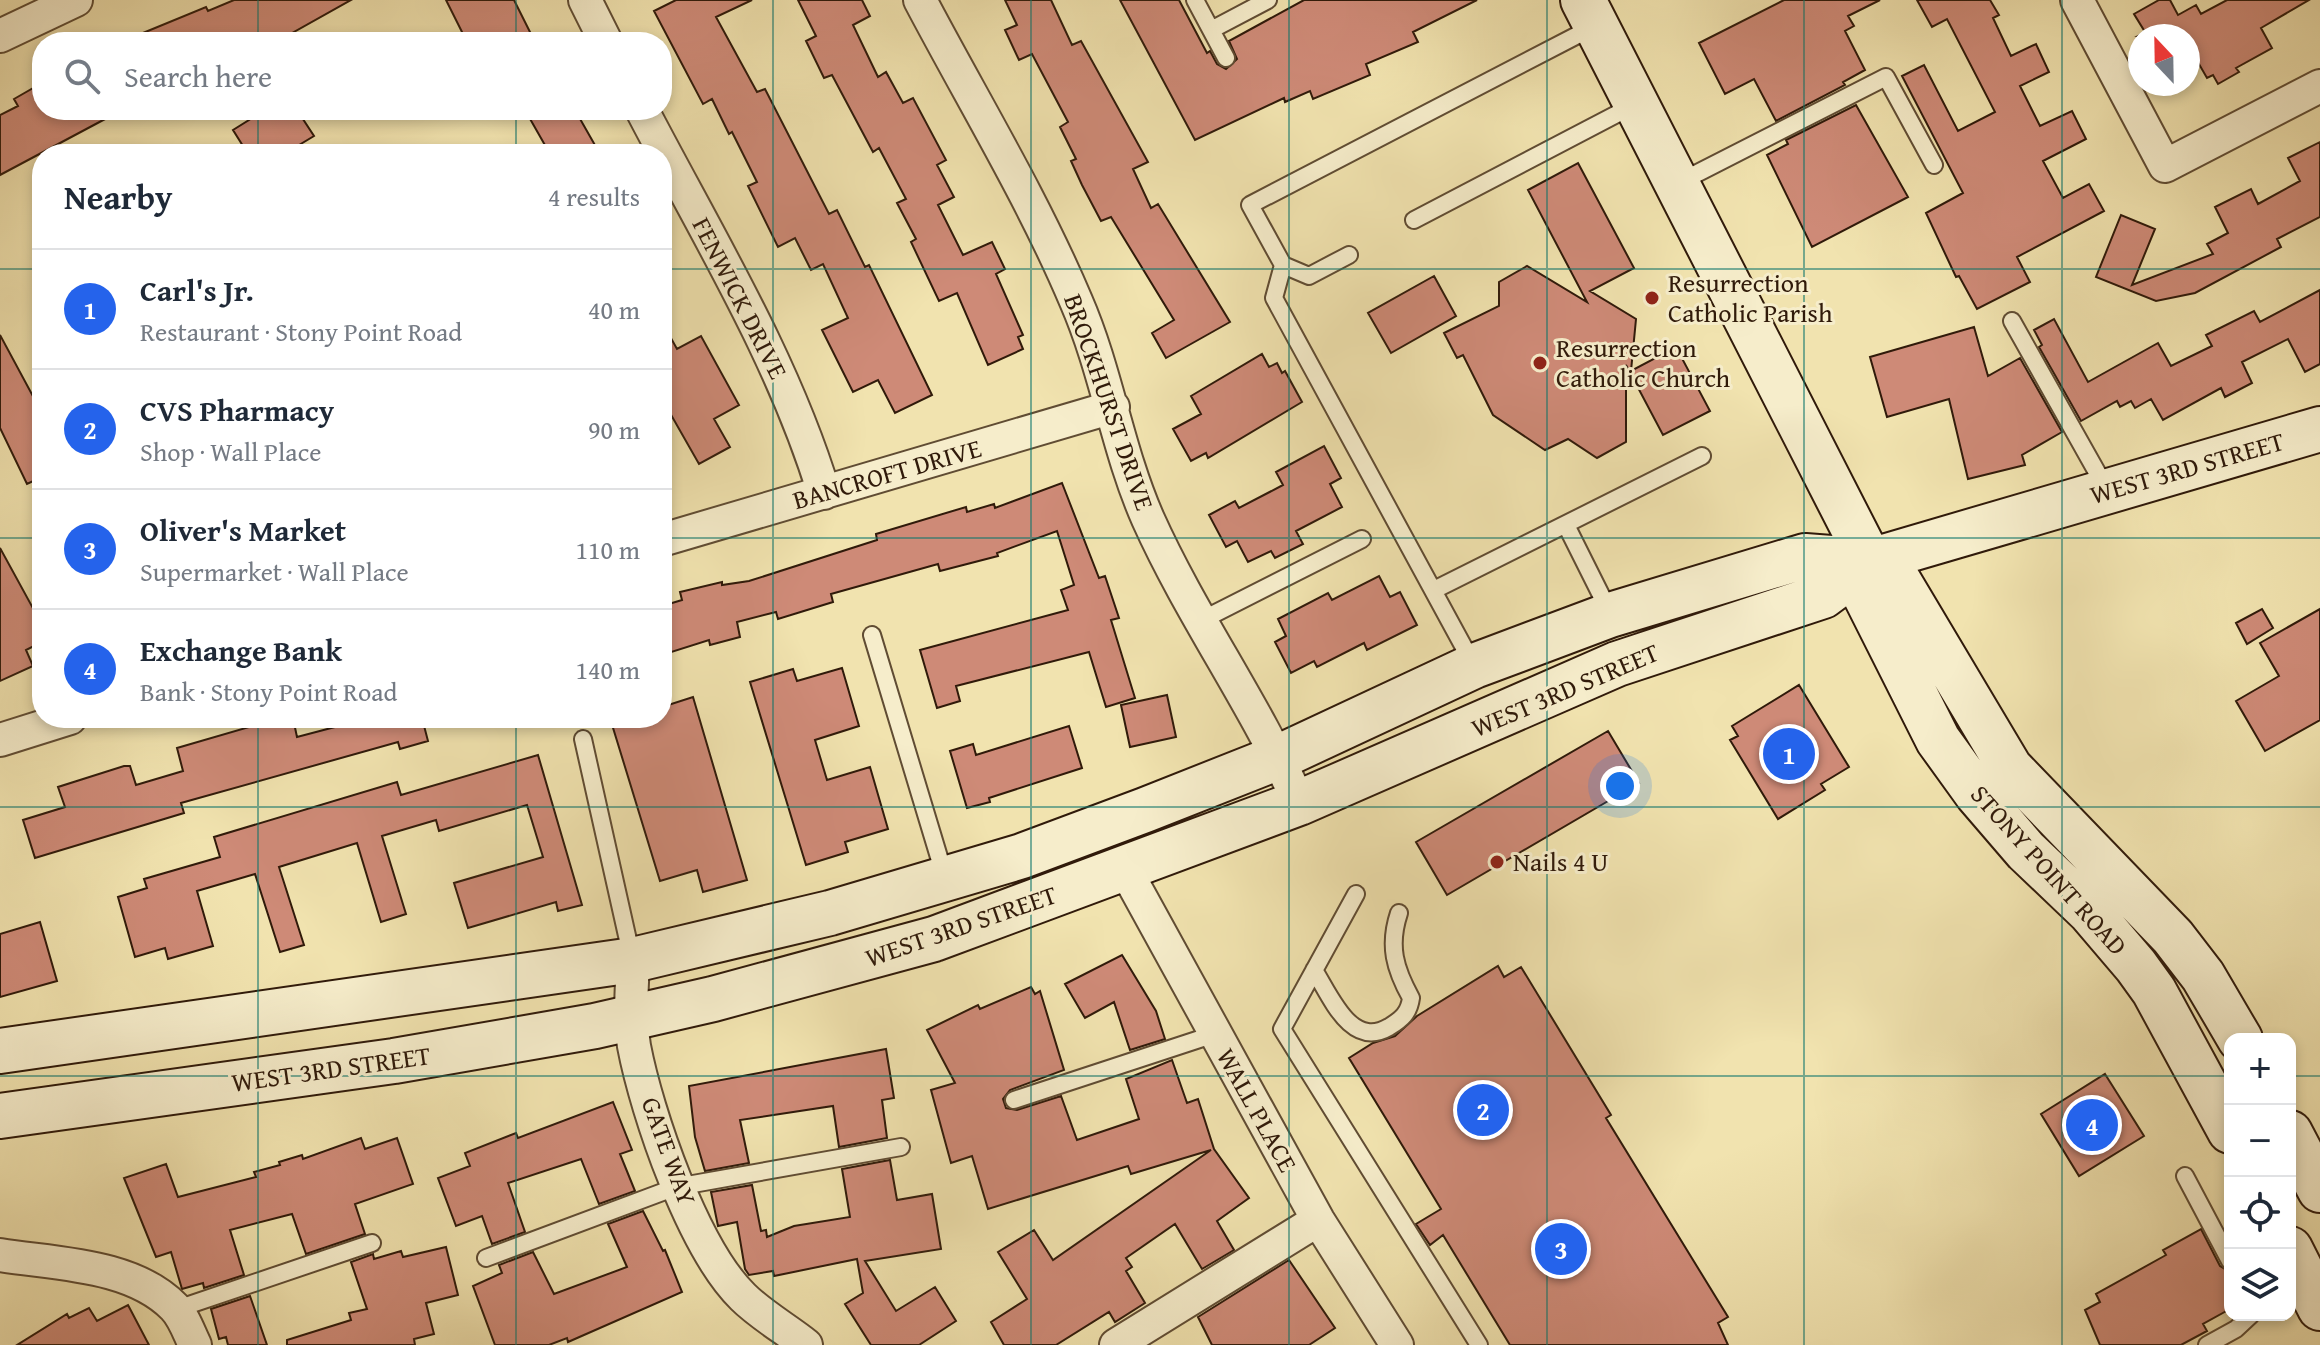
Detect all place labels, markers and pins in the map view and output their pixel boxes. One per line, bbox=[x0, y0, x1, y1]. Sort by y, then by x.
place label: Resurrection Catholic Parish bbox=[1668, 263, 1833, 332]
marker: Resurrection Catholic Parish bbox=[1643, 289, 1661, 307]
place label: Resurrection Catholic Church bbox=[1556, 328, 1731, 397]
marker: Resurrection Catholic Church bbox=[1531, 354, 1549, 372]
pin: 1 bbox=[1763, 724, 1815, 784]
place label: Nails 4 U bbox=[1513, 842, 1608, 881]
marker: Nails 4 U bbox=[1488, 853, 1506, 871]
pin: 2 bbox=[1457, 1080, 1509, 1140]
pin: 4 bbox=[2066, 1095, 2118, 1155]
pin: 3 bbox=[1535, 1219, 1587, 1279]

